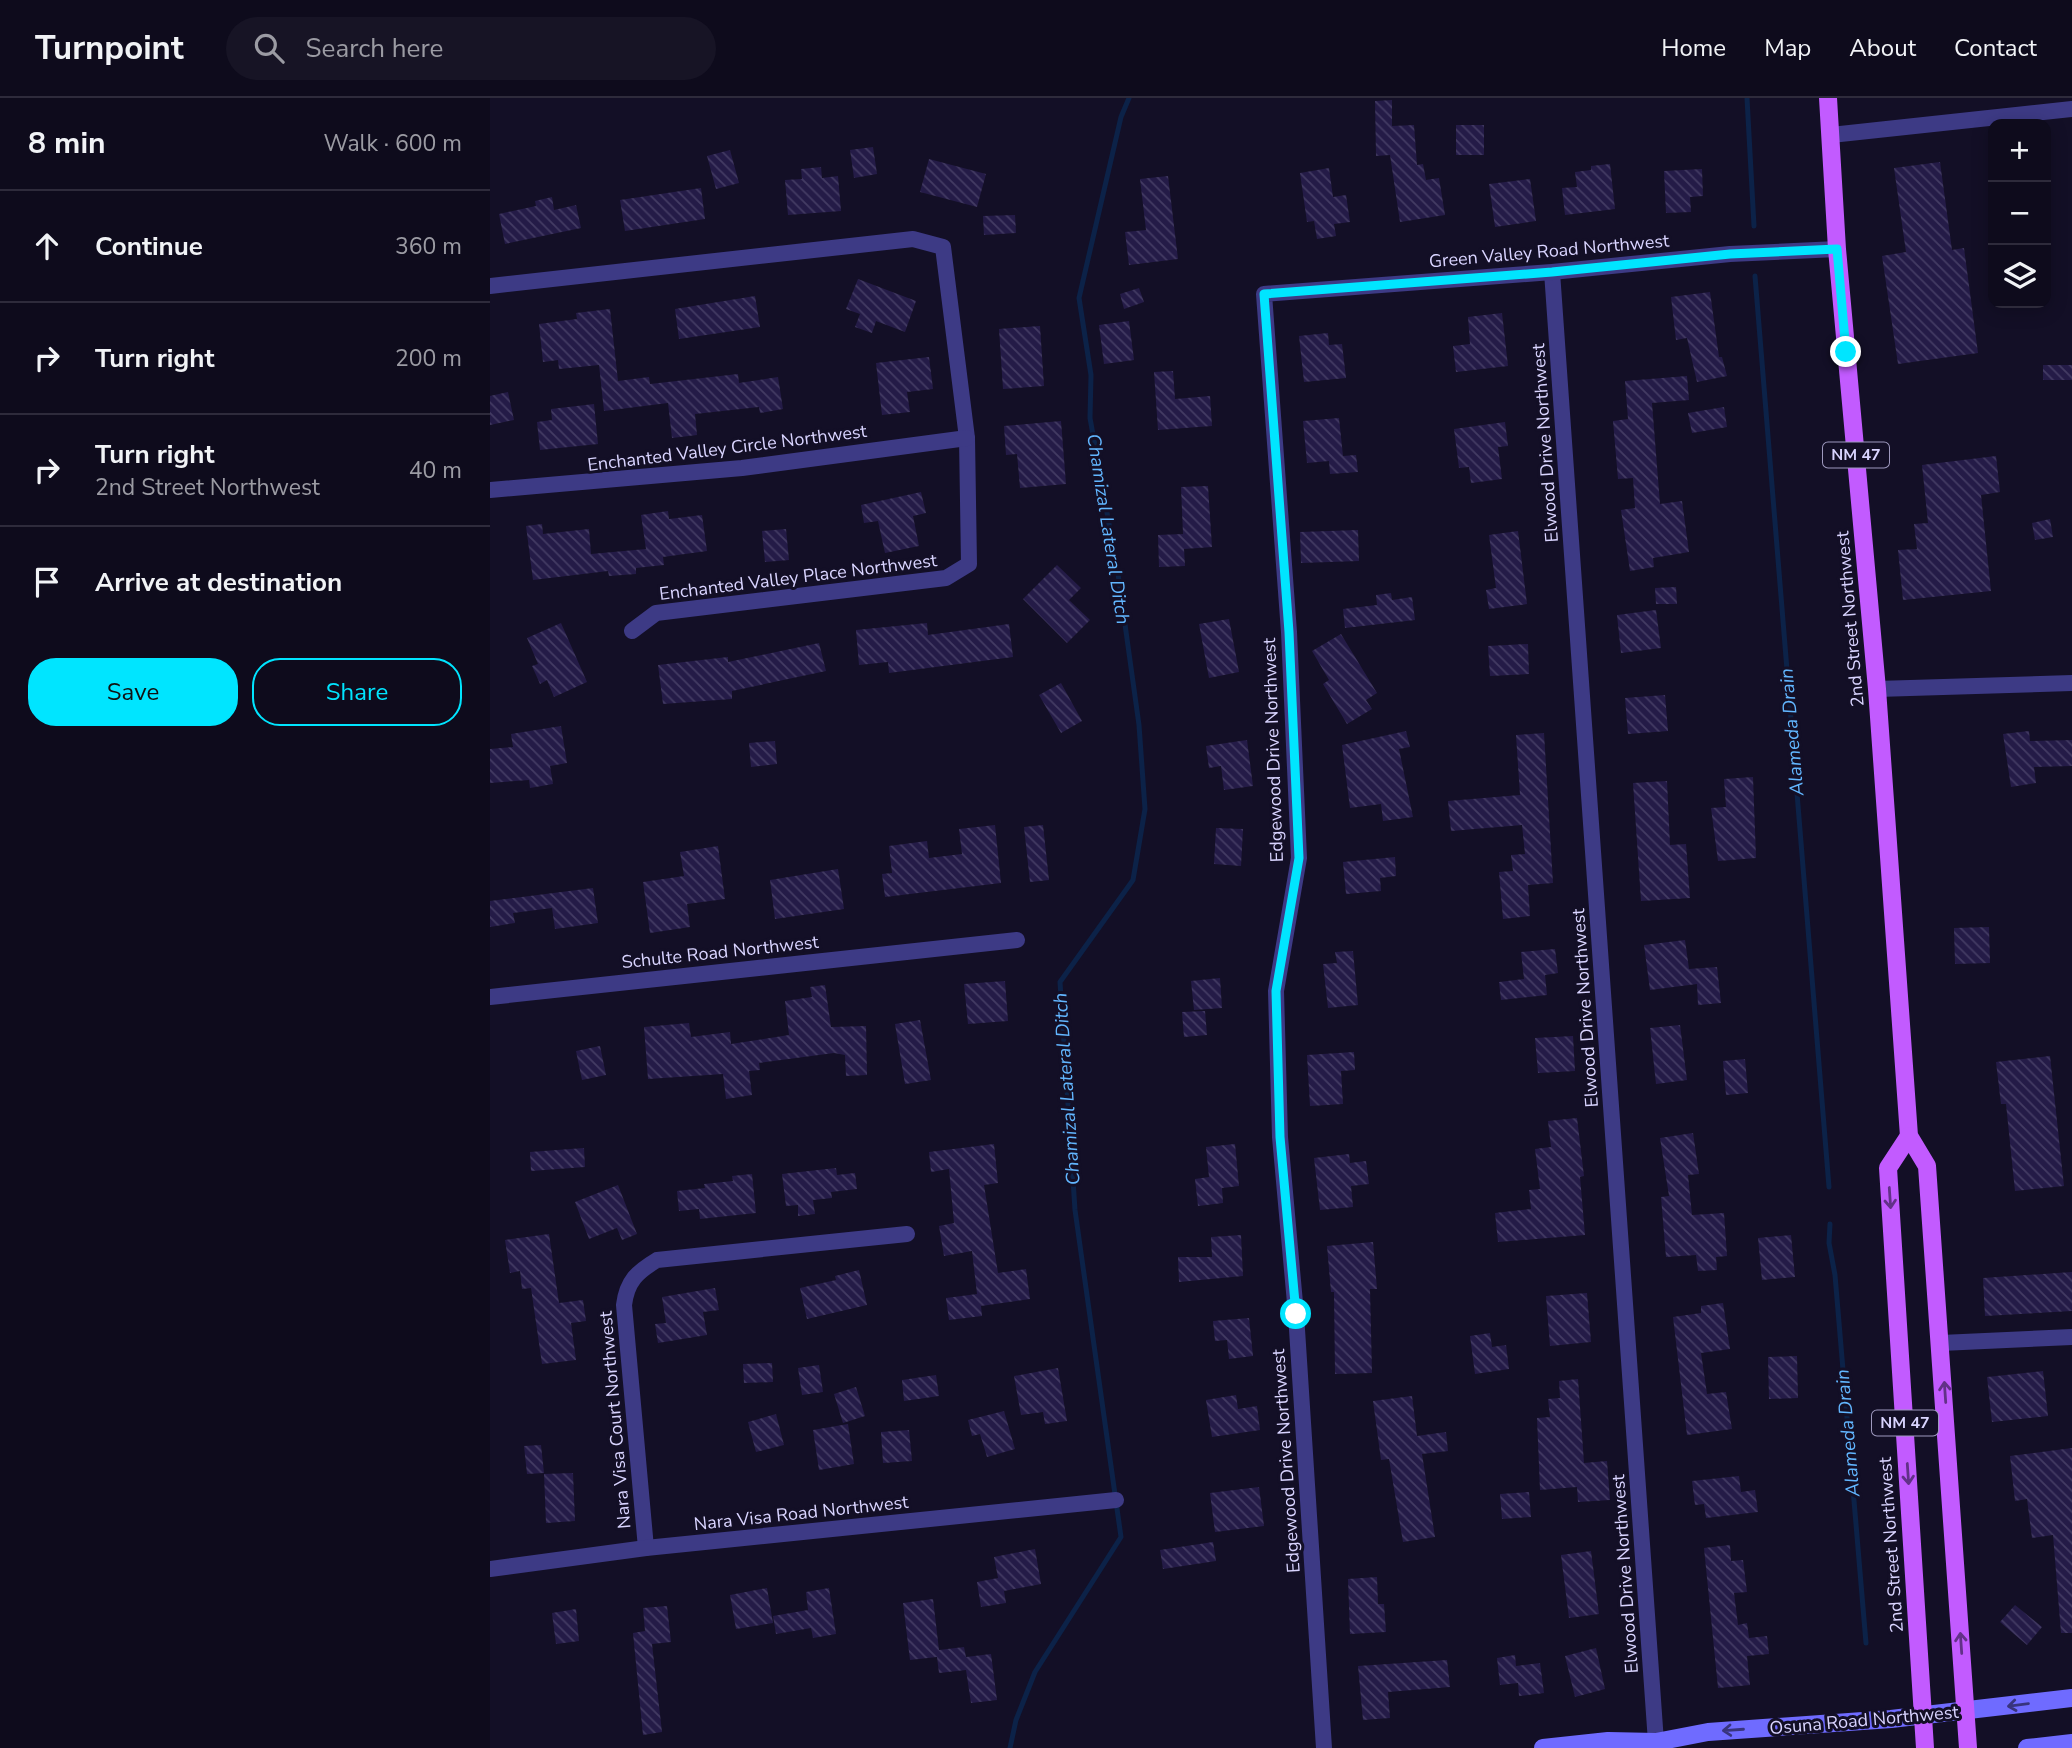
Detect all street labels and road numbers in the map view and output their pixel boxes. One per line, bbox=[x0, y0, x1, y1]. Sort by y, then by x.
street label: Green Valley Road Northwest bbox=[1428, 228, 1671, 273]
street label: Elwood Drive Northwest bbox=[1526, 342, 1564, 543]
street label: Enchanted Valley Circle Northwest bbox=[586, 419, 869, 477]
road number: NM 47 bbox=[1823, 442, 1889, 468]
street label: 2nd Street Northwest bbox=[1830, 530, 1870, 708]
street label: Enchanted Valley Place Northwest bbox=[658, 548, 939, 606]
street label: Edgewood Drive Northwest bbox=[1257, 637, 1289, 863]
street label: Elwood Drive Northwest bbox=[1566, 907, 1604, 1108]
street label: Schulte Road Northwest bbox=[620, 930, 820, 974]
street label: Nara Visa Court Northwest bbox=[593, 1310, 636, 1530]
street label: Edgewood Drive Northwest bbox=[1266, 1347, 1306, 1574]
road number: NM 47 bbox=[1872, 1410, 1938, 1436]
street label: 2nd Street Northwest bbox=[1873, 1456, 1909, 1634]
street label: Elwood Drive Northwest bbox=[1606, 1473, 1644, 1674]
street label: Nara Visa Road Northwest bbox=[693, 1490, 910, 1536]
street label: Osuna Road Northwest bbox=[1769, 1700, 1960, 1740]

